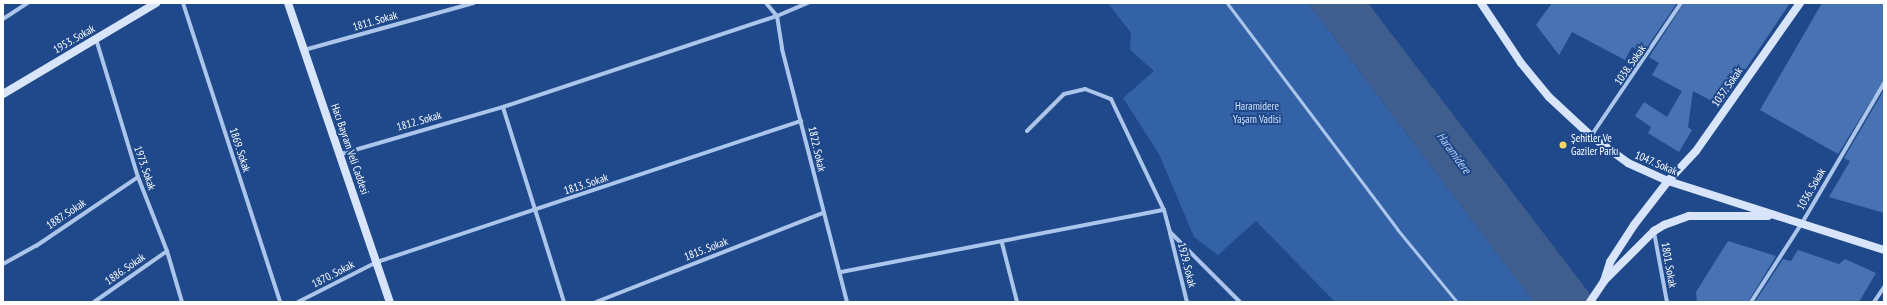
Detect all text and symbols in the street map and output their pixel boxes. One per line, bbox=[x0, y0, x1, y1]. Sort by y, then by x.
street label: 1811. Sokak bbox=[351, 8, 399, 34]
street label: 1953. Sokak bbox=[51, 22, 97, 56]
street label: 1038. Sokak bbox=[1611, 42, 1649, 88]
street label: 1037. Sokak bbox=[1709, 65, 1745, 109]
park label: Haramidere Yaşam Vadisi bbox=[1233, 100, 1281, 126]
street label: Hacı Bayram Veli Caddesi bbox=[328, 102, 372, 196]
street label: 1812. Sokak bbox=[395, 108, 443, 134]
street label: 1822. Sokak bbox=[805, 125, 829, 173]
street label: 1869. Sokak bbox=[227, 126, 253, 174]
water label: Haramidere bbox=[1434, 129, 1474, 177]
place label: Şehitler Ve Gaziler Parkı bbox=[1571, 132, 1618, 158]
marker: Şehitler Ve Gaziler Parkı bbox=[1558, 140, 1568, 150]
street label: 1973. Sokak bbox=[131, 144, 159, 192]
street label: 1047. Sokak bbox=[1632, 148, 1680, 178]
street label: 1036. Sokak bbox=[1794, 166, 1828, 212]
street label: 1813. Sokak bbox=[562, 171, 610, 197]
street label: 1887. Sokak bbox=[43, 196, 89, 232]
street label: 1815. Sokak bbox=[682, 235, 730, 263]
street label: 1929. Sokak bbox=[1175, 241, 1199, 289]
street label: 1801. Sokak bbox=[1658, 241, 1680, 289]
street label: 1886. Sokak bbox=[102, 250, 148, 288]
street label: 1870. Sokak bbox=[309, 258, 357, 290]

